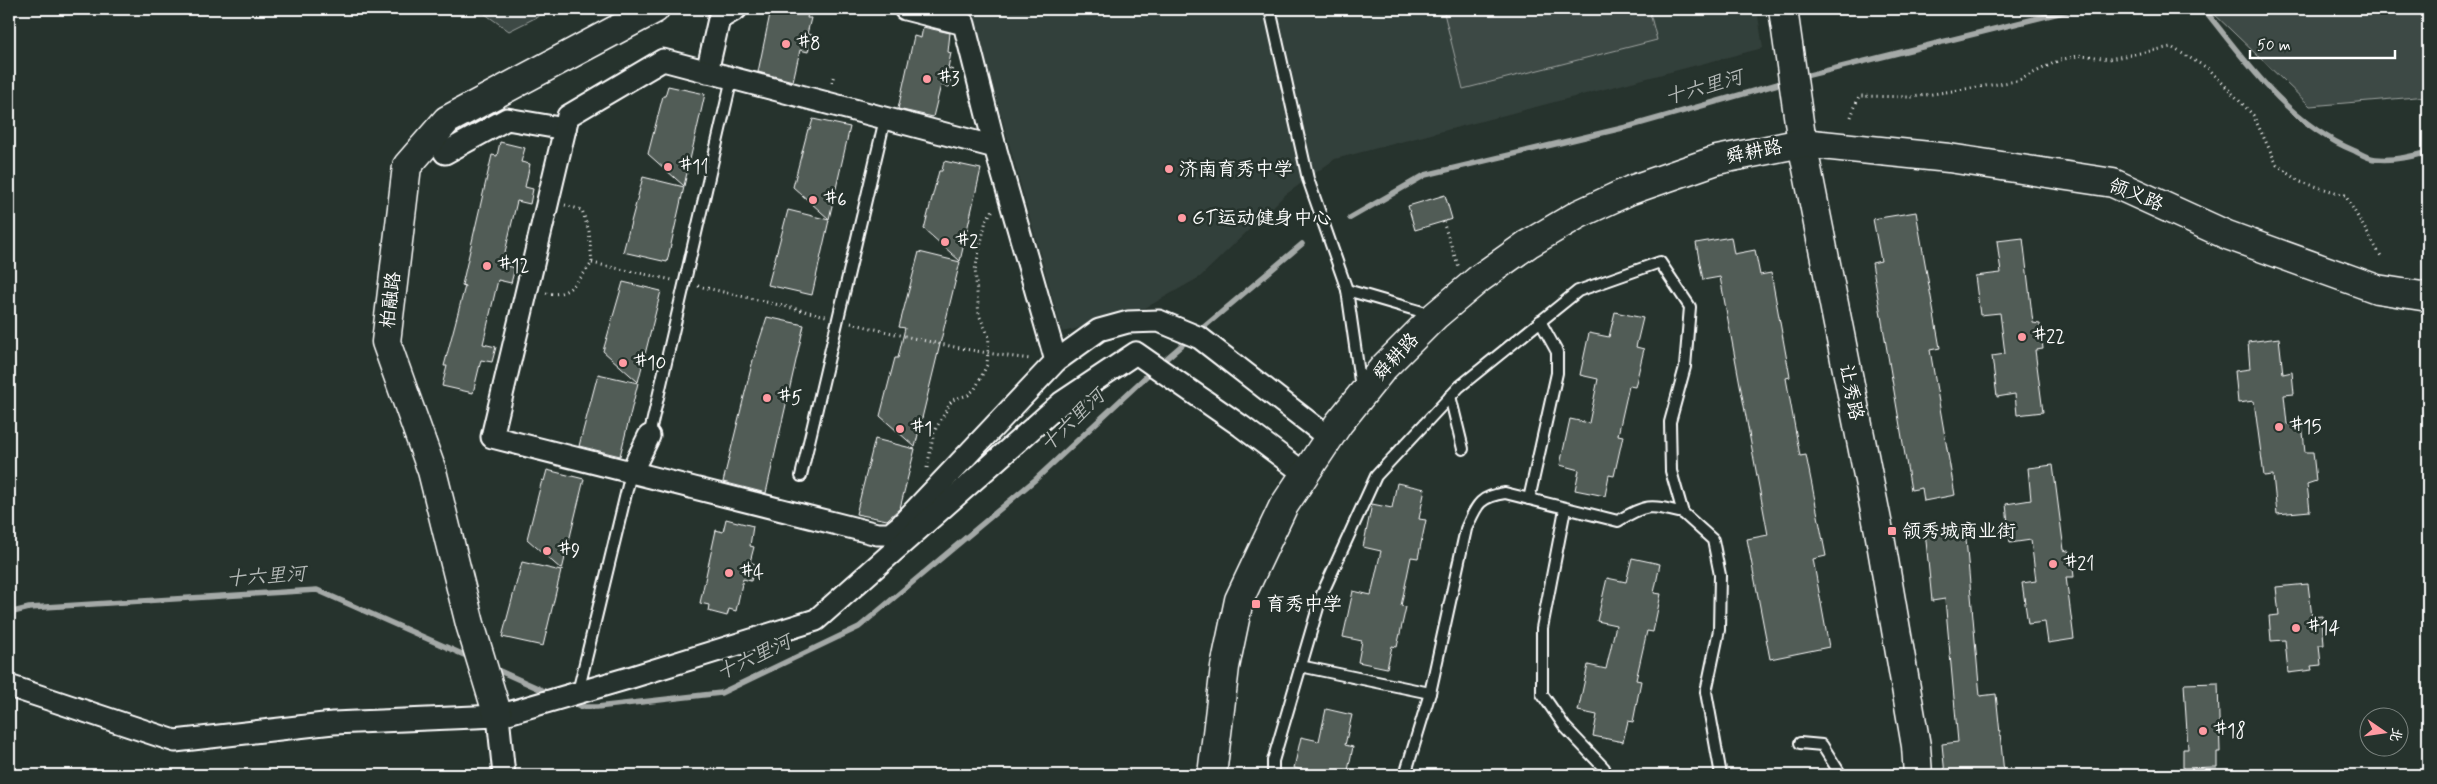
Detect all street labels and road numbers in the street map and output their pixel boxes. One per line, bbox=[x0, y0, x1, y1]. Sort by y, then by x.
street label: 舜耕路 bbox=[1724, 134, 1784, 170]
street label: 领义路 bbox=[2105, 173, 2167, 217]
street label: 柏融路 bbox=[375, 270, 407, 330]
street label: 舜耕路 bbox=[1367, 328, 1425, 386]
street label: 让秀路 bbox=[1833, 362, 1869, 422]

